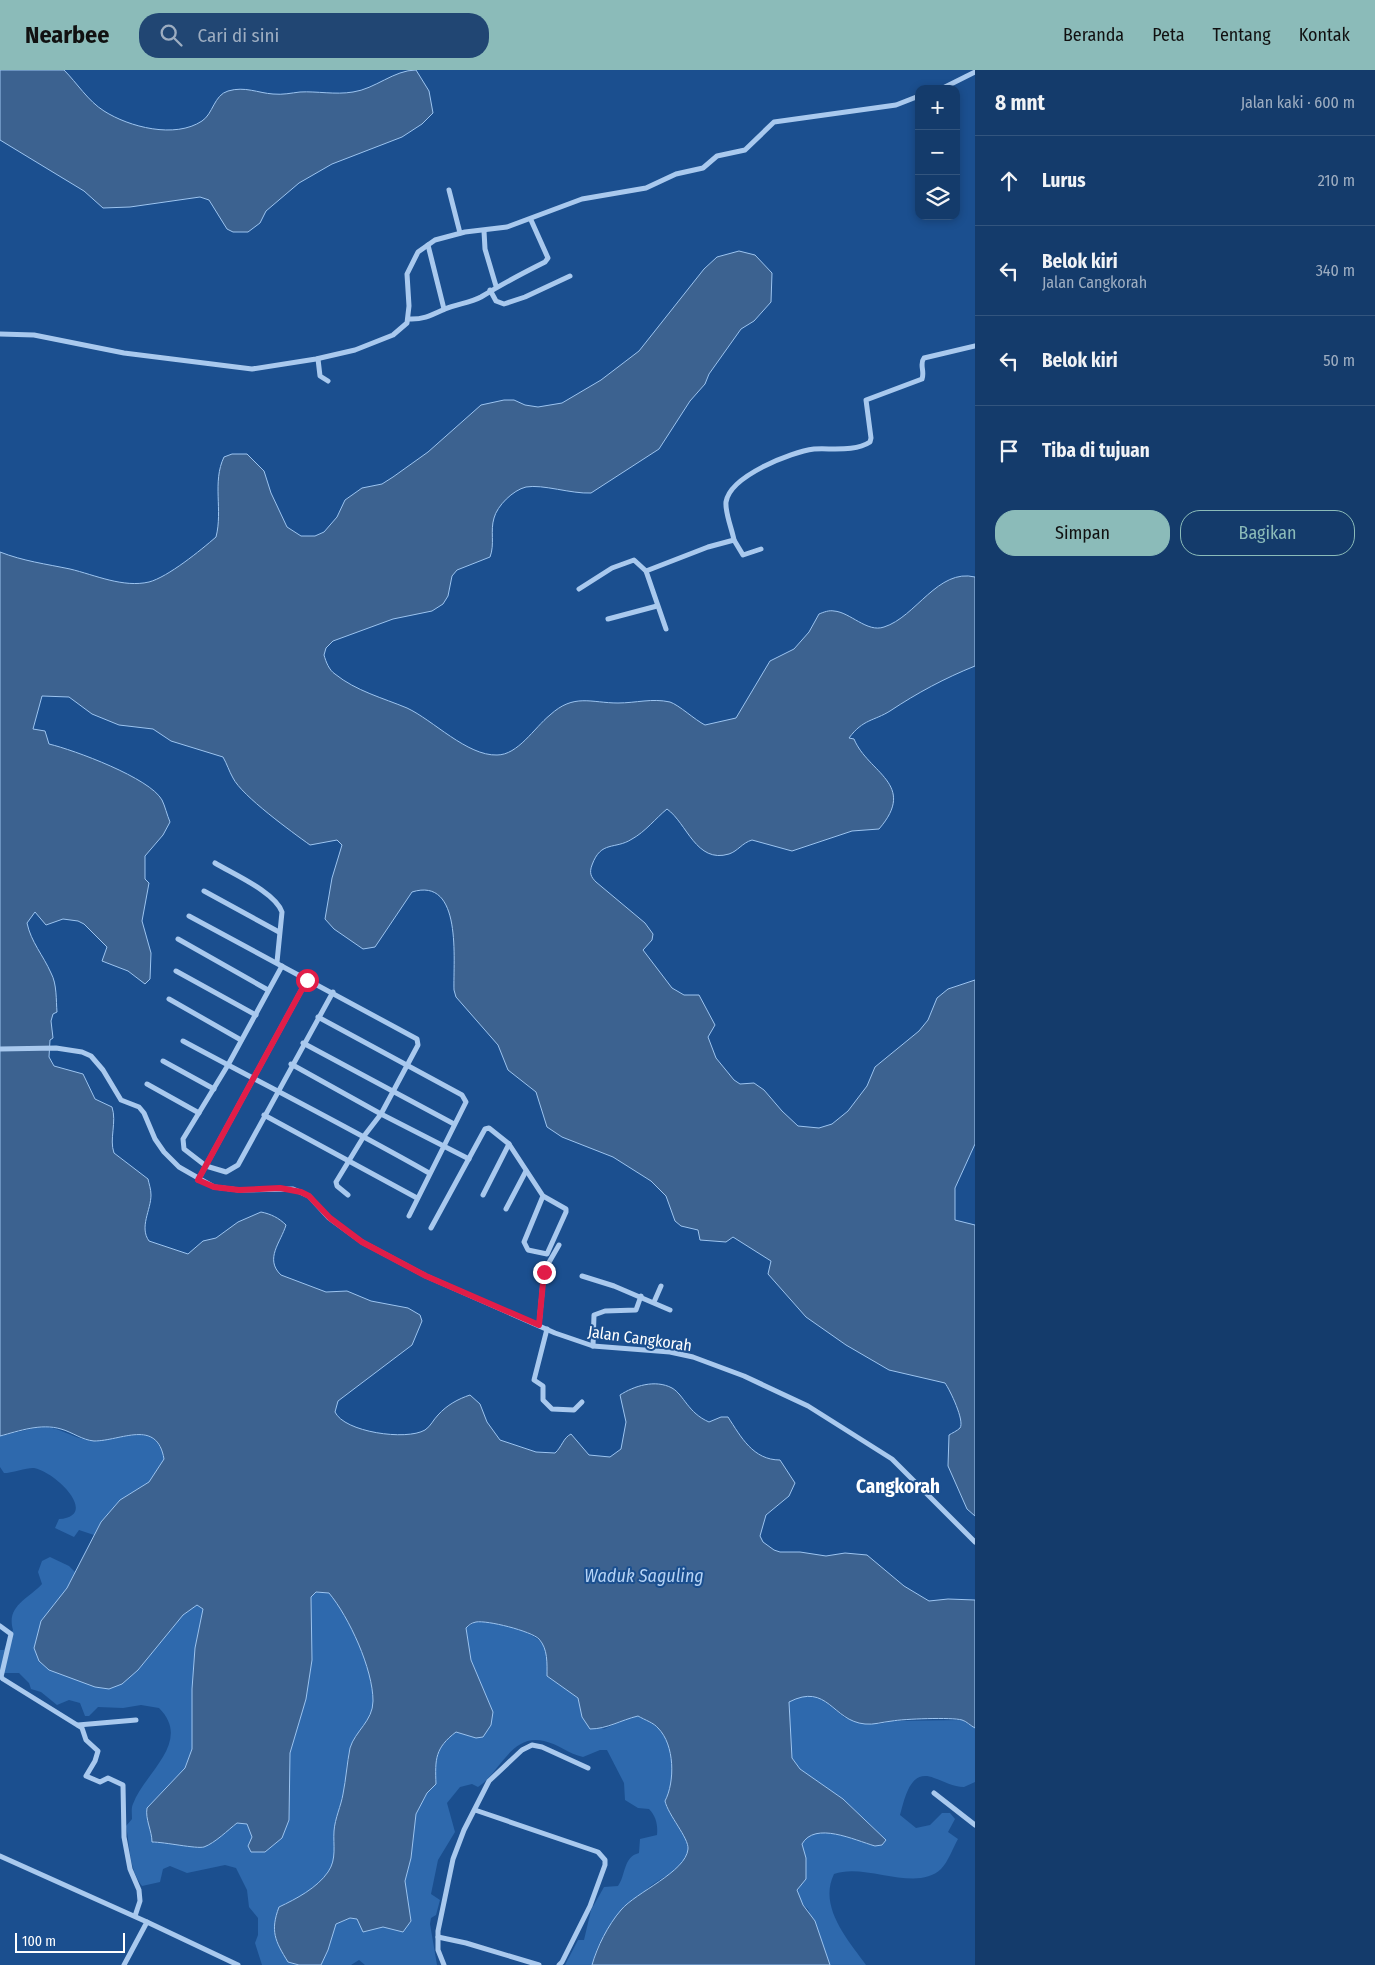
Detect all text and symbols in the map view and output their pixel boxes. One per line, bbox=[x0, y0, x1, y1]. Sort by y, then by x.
search box bbox=[139, 13, 489, 58]
text: Nearbee bbox=[25, 21, 109, 49]
icon: search bbox=[157, 21, 185, 49]
text: Cari di sini bbox=[197, 24, 279, 47]
text: Beranda bbox=[1063, 24, 1124, 46]
text: Peta bbox=[1152, 24, 1185, 46]
text: Tentang bbox=[1213, 24, 1271, 46]
text: Kontak bbox=[1299, 24, 1350, 46]
map controls bbox=[915, 85, 960, 220]
button: + bbox=[915, 85, 960, 130]
text: 8 mnt bbox=[995, 90, 1045, 116]
text: Jalan kaki · 600 m bbox=[1241, 93, 1355, 112]
button: − bbox=[915, 130, 960, 175]
icon: ahead bbox=[995, 167, 1023, 195]
text: Lurus bbox=[1042, 169, 1086, 192]
text: 210 m bbox=[1318, 171, 1355, 190]
button: layers bbox=[915, 175, 960, 220]
text: Belok kiri bbox=[1042, 250, 1118, 273]
icon: left bbox=[995, 257, 1023, 285]
text: 340 m bbox=[1316, 261, 1355, 280]
text: Jalan Cangkorah bbox=[1042, 273, 1147, 292]
icon: left bbox=[995, 347, 1023, 375]
text: Belok kiri bbox=[1042, 349, 1118, 372]
text: 50 m bbox=[1323, 351, 1355, 370]
icon: arrive bbox=[995, 437, 1023, 465]
text: Tiba di tujuan bbox=[1042, 439, 1150, 462]
button: Simpan bbox=[995, 510, 1170, 556]
button: Bagikan bbox=[1180, 510, 1355, 556]
route start bbox=[296, 969, 319, 992]
route end bbox=[533, 1261, 556, 1284]
street label: Jalan Cangkorah bbox=[587, 1322, 693, 1355]
district label: Cangkorah bbox=[856, 1475, 940, 1498]
water label: Waduk Saguling bbox=[584, 1565, 704, 1587]
scale bar bbox=[15, 1930, 125, 1953]
text: 100 m bbox=[22, 1933, 56, 1950]

